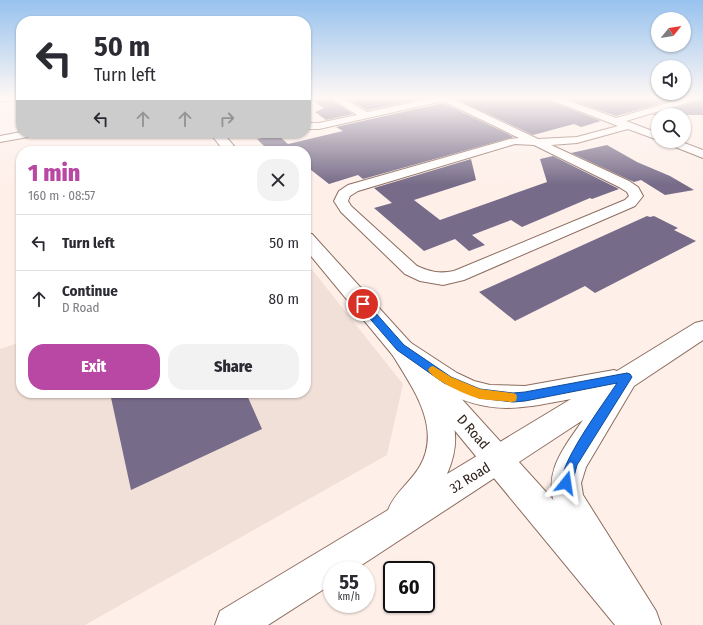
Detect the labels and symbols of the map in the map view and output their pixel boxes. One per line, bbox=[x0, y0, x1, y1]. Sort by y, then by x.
north arrow bbox=[651, 12, 691, 52]
pin bbox=[346, 287, 380, 321]
street label: D Road bbox=[453, 411, 493, 453]
street label: 32 Road bbox=[447, 459, 493, 497]
position arrow bbox=[545, 462, 587, 504]
speed limit sign: 60 bbox=[383, 561, 435, 613]

